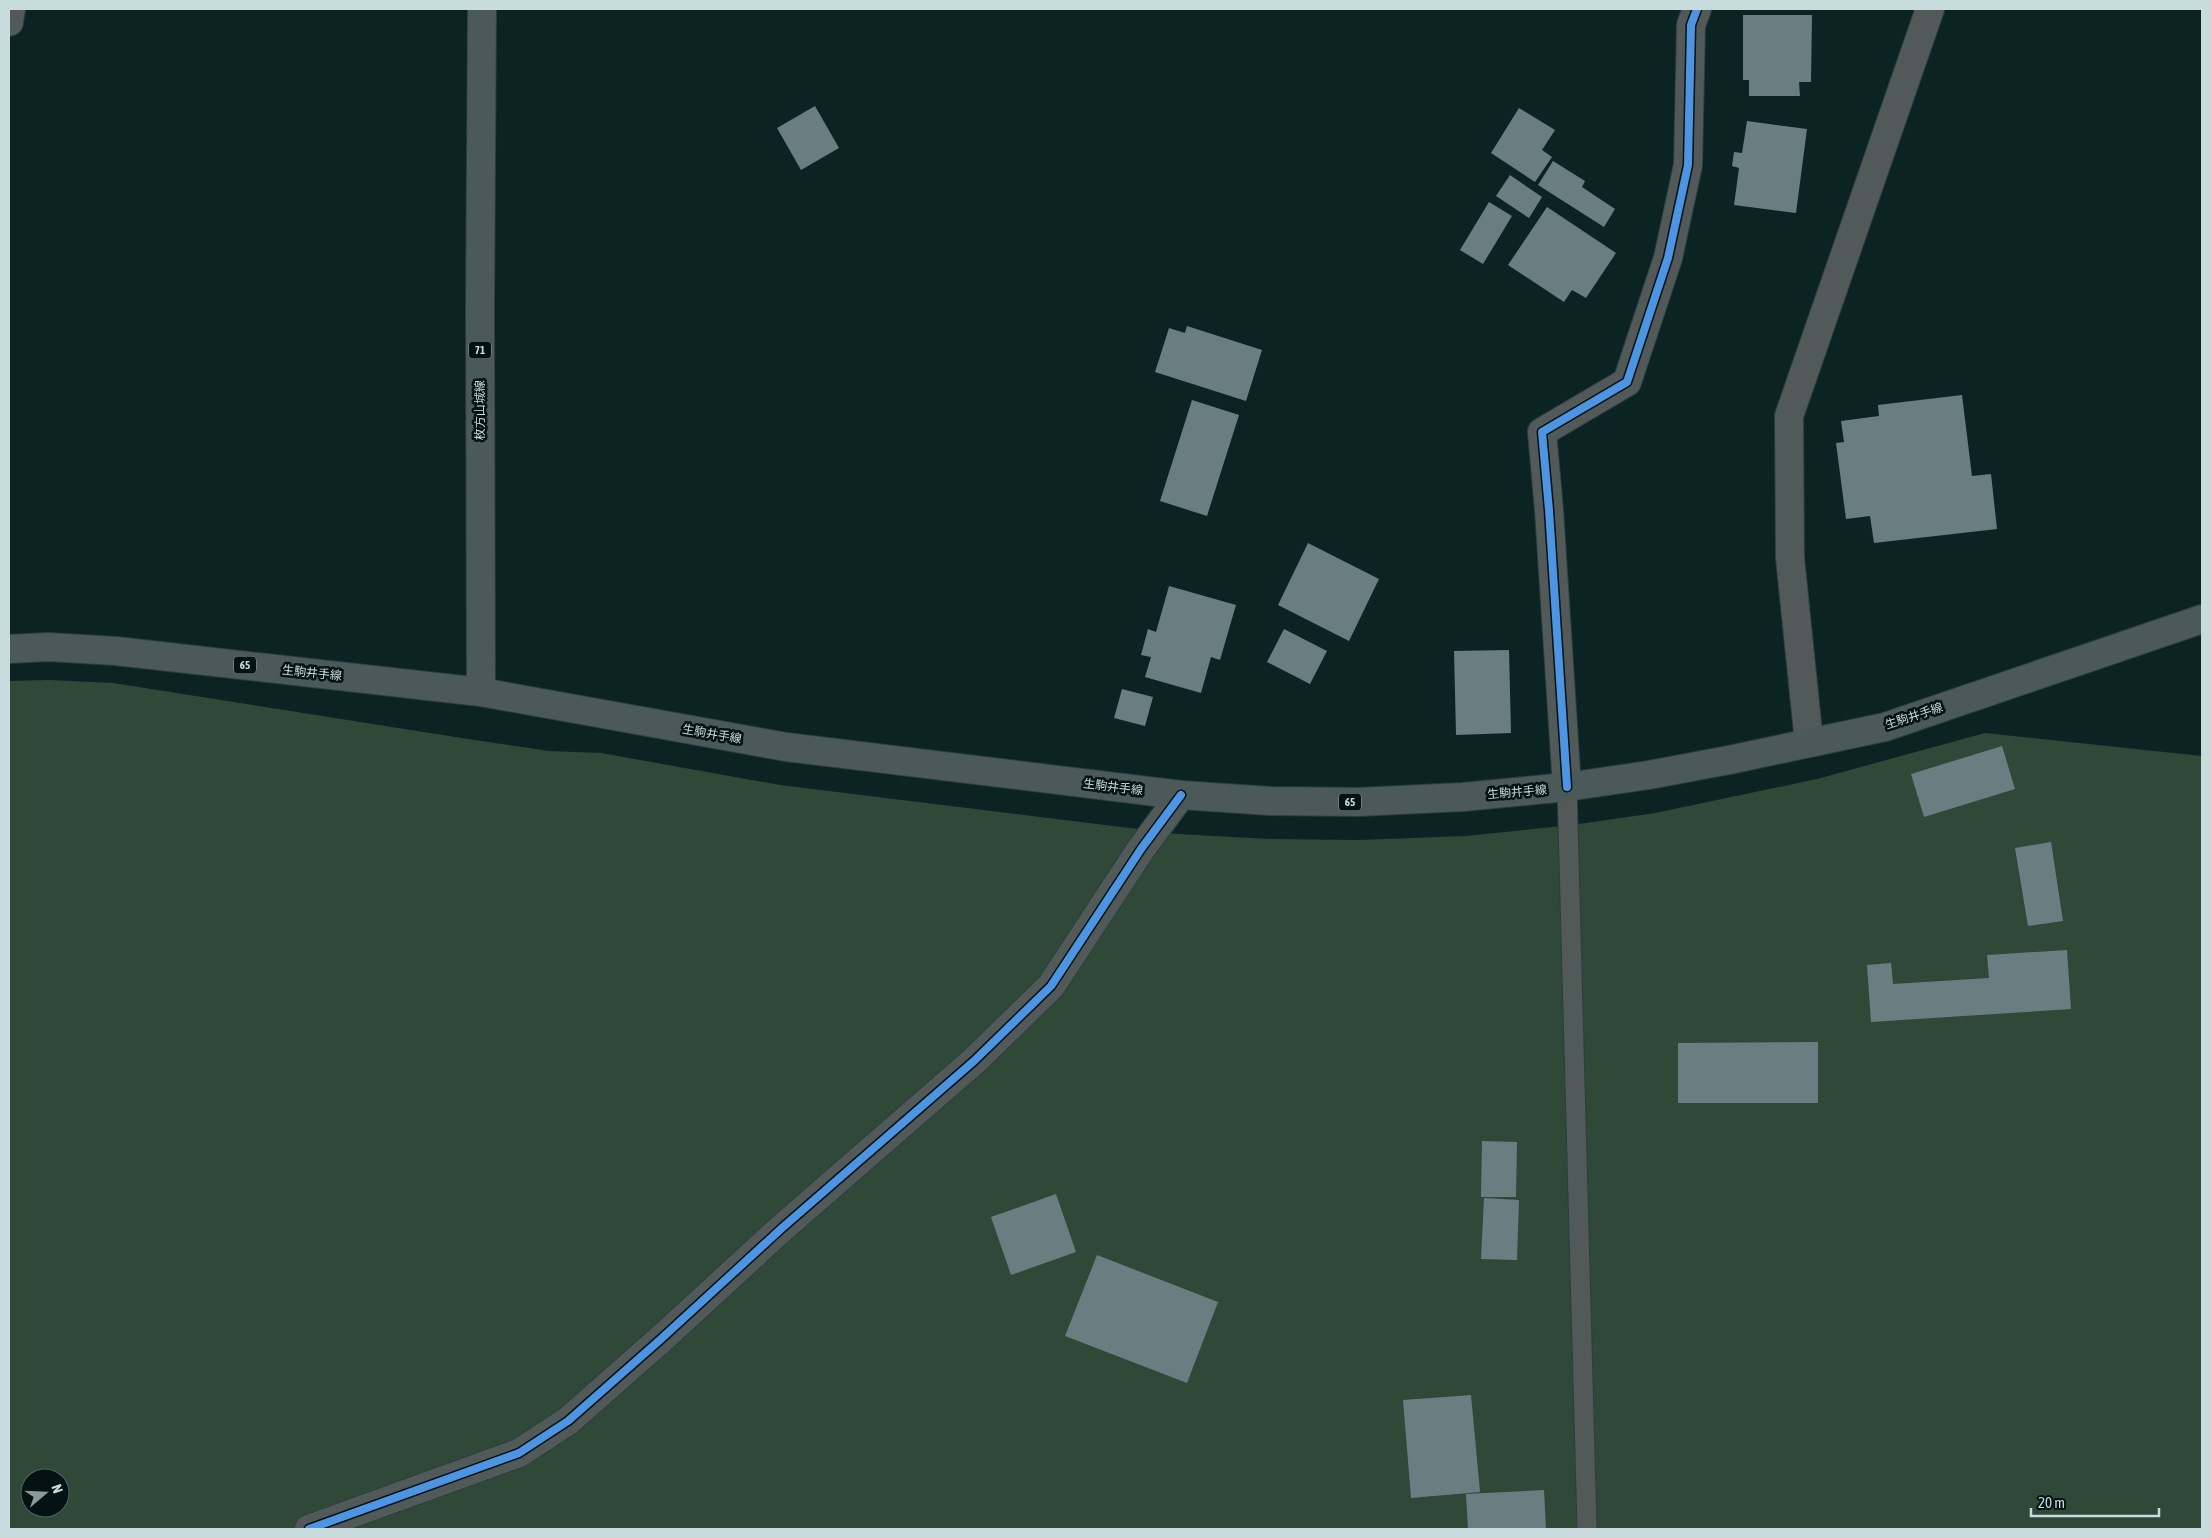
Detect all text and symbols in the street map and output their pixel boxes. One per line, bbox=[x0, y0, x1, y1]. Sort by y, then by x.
road number: 71 bbox=[469, 342, 491, 358]
street label: 枚方山城線 bbox=[473, 380, 487, 440]
road number: 65 bbox=[234, 656, 256, 674]
street label: 生駒井手線 bbox=[281, 663, 343, 683]
street label: 生駒井手線 bbox=[1883, 700, 1945, 732]
street label: 生駒井手線 bbox=[681, 722, 743, 746]
street label: 生駒井手線 bbox=[1082, 776, 1144, 798]
street label: 生駒井手線 bbox=[1486, 782, 1548, 802]
road number: 65 bbox=[1339, 794, 1361, 810]
north arrow bbox=[20, 1468, 70, 1518]
text: N bbox=[48, 1482, 66, 1495]
scale bar bbox=[2031, 1486, 2158, 1518]
text: 20 m bbox=[2038, 1494, 2065, 1511]

